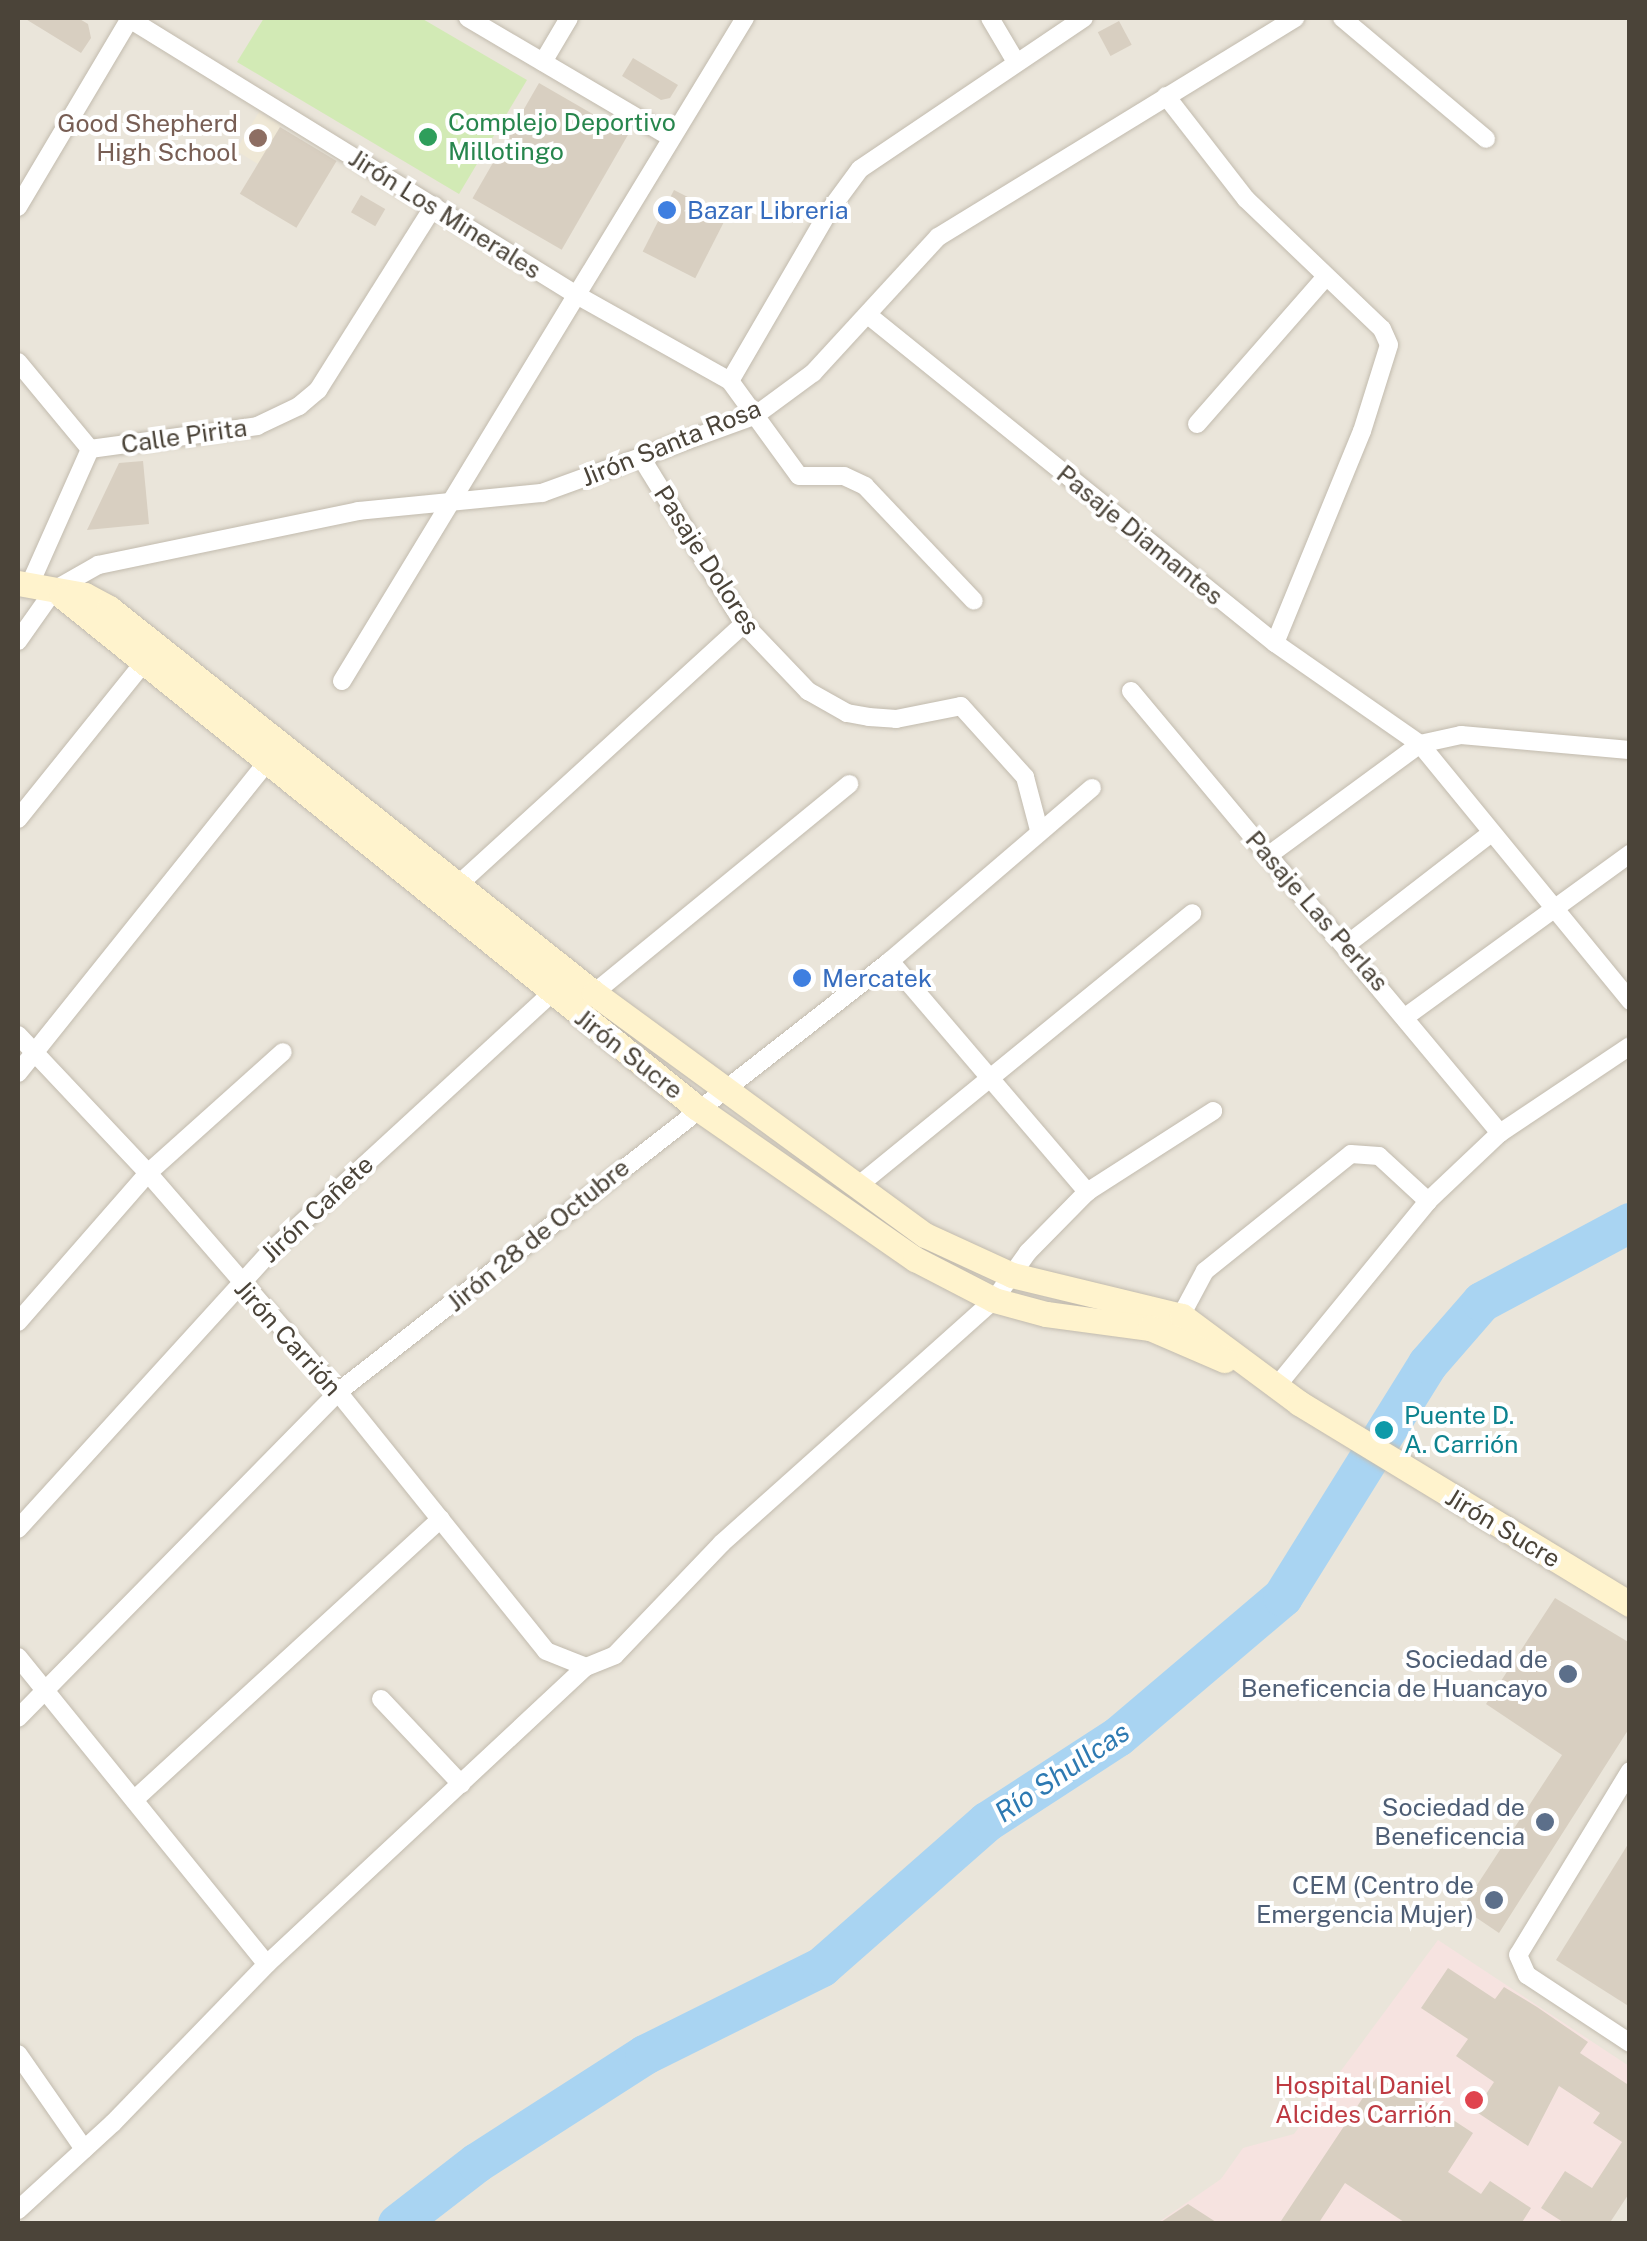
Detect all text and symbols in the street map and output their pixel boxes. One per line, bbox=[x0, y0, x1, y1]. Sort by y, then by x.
place label: Complejo Deportivo Millotingo bbox=[448, 108, 676, 167]
place label: Good Shepherd High School bbox=[57, 109, 238, 168]
marker: Complejo Deportivo Millotingo bbox=[417, 126, 439, 148]
marker: Good Shepherd High School bbox=[247, 127, 269, 149]
street label: Jirón Los Minerales bbox=[343, 143, 547, 285]
place label: Bazar Libreria bbox=[687, 195, 849, 225]
marker: Bazar Libreria bbox=[656, 199, 678, 221]
street label: Jirón Santa Rosa bbox=[577, 393, 765, 493]
street label: Calle Pirita bbox=[119, 412, 249, 460]
street label: Pasaje Diamantes bbox=[1051, 459, 1229, 611]
street label: Pasaje Dolores bbox=[648, 480, 766, 640]
street label: Pasaje Las Perlas bbox=[1239, 825, 1395, 997]
place label: Mercatek bbox=[822, 963, 932, 993]
marker: Mercatek bbox=[791, 967, 813, 989]
street label: Jirón Sucre bbox=[569, 1003, 689, 1105]
street label: Jirón Cañete bbox=[255, 1149, 379, 1269]
street label: Jirón 28 de Octubre bbox=[440, 1152, 636, 1318]
street label: Jirón Carrión bbox=[228, 1274, 348, 1402]
place label: Puente D. A. Carrión bbox=[1404, 1401, 1519, 1460]
marker: Puente D. A. Carrión bbox=[1373, 1419, 1395, 1441]
street label: Jirón Sucre bbox=[1440, 1482, 1566, 1574]
place label: Sociedad de Beneficencia de Huancayo bbox=[1240, 1645, 1548, 1704]
marker: Sociedad de Beneficencia de Huancayo bbox=[1557, 1663, 1579, 1685]
water label: Río Shullcas bbox=[988, 1715, 1136, 1829]
place label: Sociedad de Beneficencia bbox=[1374, 1793, 1525, 1852]
marker: Sociedad de Beneficencia bbox=[1534, 1811, 1556, 1833]
place label: CEM (Centro de Emergencia Mujer) bbox=[1256, 1871, 1474, 1930]
marker: CEM (Centro de Emergencia Mujer) bbox=[1483, 1889, 1505, 1911]
place label: Hospital Daniel Alcides Carrión bbox=[1275, 2071, 1452, 2130]
marker: Hospital Daniel Alcides Carrión bbox=[1461, 2087, 1487, 2113]

